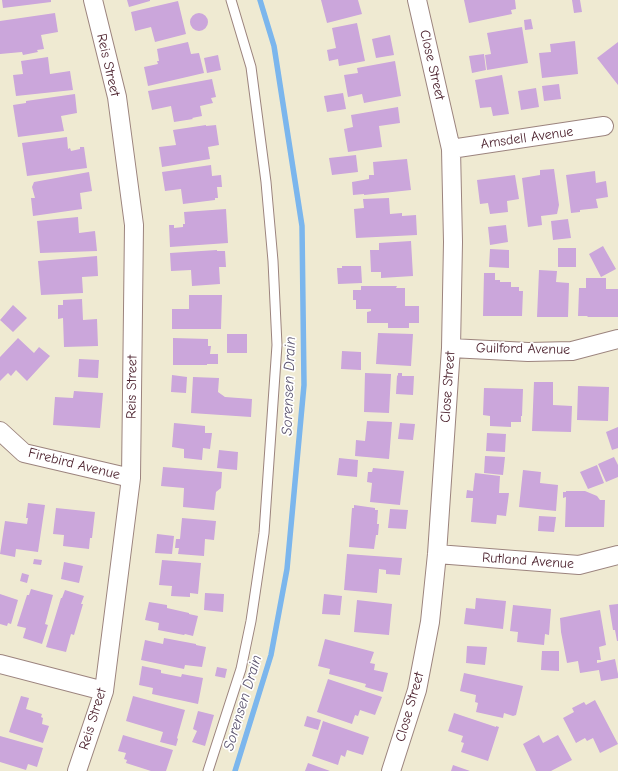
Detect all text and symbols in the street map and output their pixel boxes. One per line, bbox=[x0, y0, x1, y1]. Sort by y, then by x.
street label: Close Street bbox=[416, 28, 448, 102]
street label: Reis Street bbox=[93, 32, 123, 98]
street label: Amsdell Avenue bbox=[480, 123, 574, 153]
water label: Sorensen Drain bbox=[278, 336, 300, 436]
street label: Guilford Avenue bbox=[476, 340, 570, 358]
street label: Close Street bbox=[437, 351, 459, 423]
street label: Reis Street bbox=[123, 355, 141, 419]
street label: Firebird Avenue bbox=[26, 444, 122, 484]
street label: Rutland Avenue bbox=[481, 549, 575, 573]
water label: Sorensen Drain bbox=[220, 653, 266, 753]
street label: Close Street bbox=[392, 670, 428, 744]
street label: Reis Street bbox=[76, 686, 110, 752]

